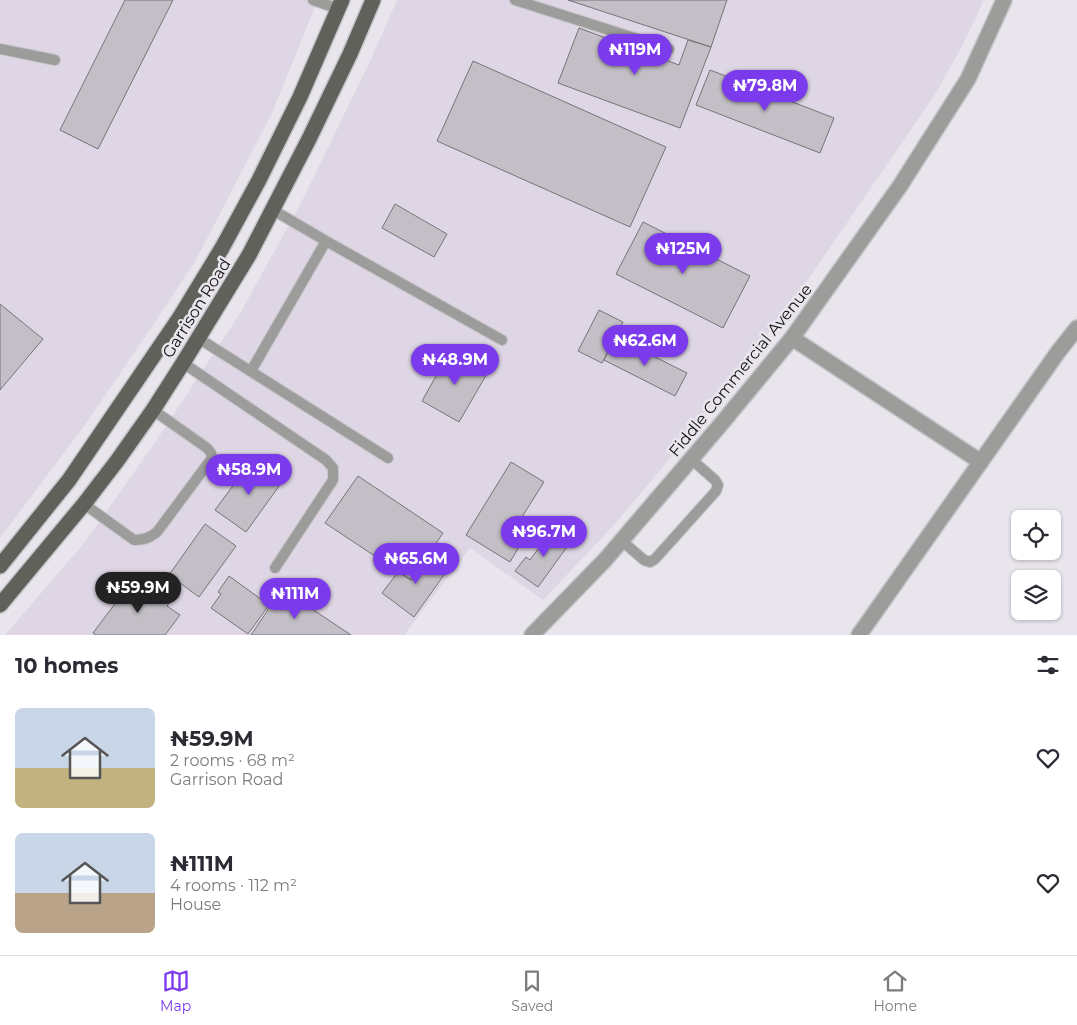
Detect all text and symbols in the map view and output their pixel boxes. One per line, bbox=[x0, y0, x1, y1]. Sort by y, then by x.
pin: ₦119M bbox=[600, 34, 670, 76]
text: ₦119M bbox=[609, 40, 661, 59]
pin: ₦79.8M bbox=[724, 70, 806, 112]
text: ₦79.8M bbox=[733, 76, 797, 95]
pin: ₦125M bbox=[648, 232, 718, 275]
text: ₦125M bbox=[656, 239, 710, 258]
street label: Garrison Road bbox=[158, 255, 235, 361]
street label: Fiddle Commercial Avenue bbox=[665, 280, 816, 460]
pin: ₦62.6M bbox=[604, 324, 686, 367]
text: ₦62.6M bbox=[613, 331, 677, 350]
pin: ₦48.9M bbox=[414, 344, 496, 386]
text: ₦48.9M bbox=[422, 350, 488, 369]
pin: ₦58.9M bbox=[208, 454, 290, 496]
text: ₦58.9M bbox=[217, 460, 281, 479]
map controls bbox=[1011, 510, 1061, 620]
button: locate bbox=[1011, 510, 1061, 560]
pin: ₦96.7M bbox=[503, 516, 585, 558]
text: ₦96.7M bbox=[512, 522, 576, 541]
pin: ₦65.6M bbox=[375, 542, 457, 585]
text: ₦65.6M bbox=[384, 549, 448, 568]
button: layers bbox=[1011, 570, 1061, 620]
pin: ₦59.9M bbox=[97, 572, 179, 614]
text: ₦59.9M bbox=[106, 578, 170, 597]
pin: ₦111M bbox=[260, 578, 330, 620]
text: ₦111M bbox=[271, 584, 319, 603]
icon: filters bbox=[1034, 651, 1062, 679]
text: 10 homes bbox=[15, 653, 118, 678]
text: ₦59.9M bbox=[170, 726, 254, 751]
icon: home bbox=[55, 728, 115, 788]
icon: heart bbox=[1034, 744, 1062, 772]
text: 2 rooms · 68 m² bbox=[170, 751, 295, 770]
text: Garrison Road bbox=[170, 770, 283, 789]
text: ₦111M bbox=[170, 851, 234, 876]
icon: home bbox=[55, 853, 115, 913]
icon: heart bbox=[1034, 869, 1062, 897]
text: 4 rooms · 112 m² bbox=[170, 876, 297, 895]
text: House bbox=[170, 895, 221, 914]
tab: Map bbox=[160, 967, 191, 1015]
tab: Saved bbox=[511, 967, 553, 1015]
tab: Home bbox=[873, 967, 917, 1015]

